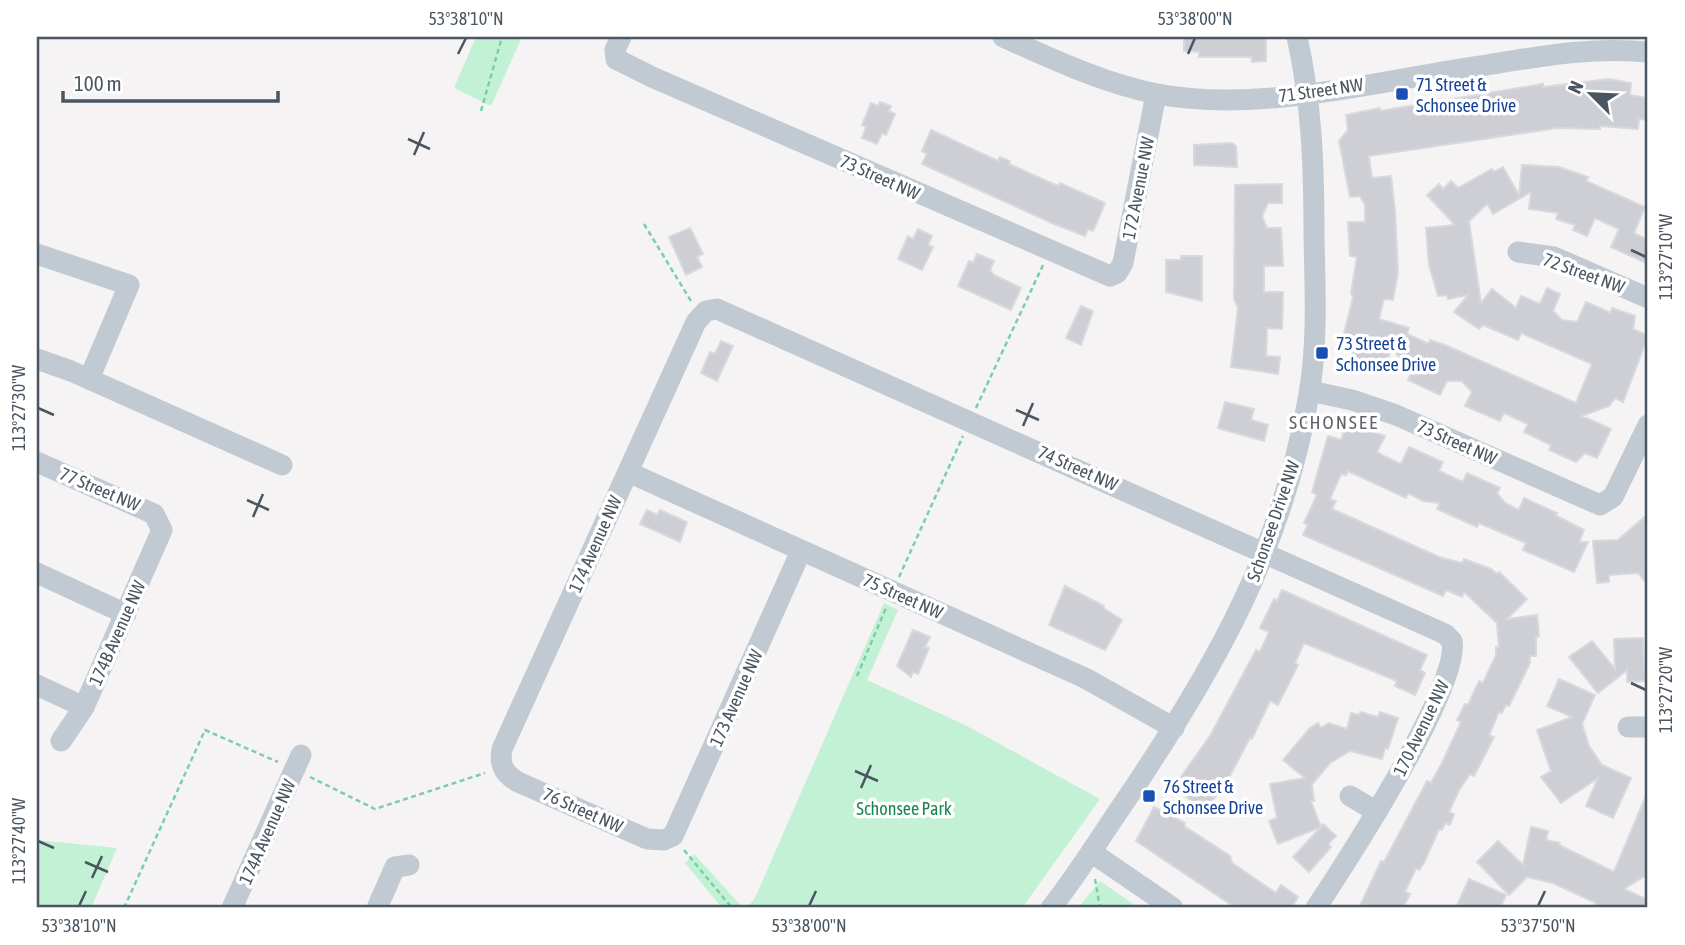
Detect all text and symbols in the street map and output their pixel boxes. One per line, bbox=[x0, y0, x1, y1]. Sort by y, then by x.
text: 53°38'10"N bbox=[428, 8, 504, 29]
text: 53°38'00"N bbox=[1157, 8, 1233, 29]
scale bar bbox=[63, 60, 278, 104]
north arrow bbox=[1556, 60, 1626, 130]
text: 100 m bbox=[74, 71, 122, 95]
street label: 71 Street NW bbox=[1277, 74, 1365, 106]
place label: 71 Street & Schonsee Drive bbox=[1416, 74, 1516, 116]
text: N bbox=[1563, 77, 1588, 97]
marker: 71 Street & Schonsee Drive bbox=[1394, 86, 1410, 102]
street label: 172 Avenue NW bbox=[1118, 135, 1158, 241]
street label: 73 Street NW bbox=[837, 150, 923, 204]
text: 113°27'10"W bbox=[1655, 214, 1676, 300]
street label: 72 Street NW bbox=[1540, 249, 1628, 297]
place label: 73 Street & Schonsee Drive bbox=[1336, 333, 1436, 375]
marker: 73 Street & Schonsee Drive bbox=[1314, 345, 1330, 361]
text: 113°27'30"W bbox=[8, 365, 29, 451]
district label: SCHONSEE bbox=[1289, 411, 1379, 433]
street label: 73 Street NW bbox=[1414, 415, 1500, 469]
street label: 74 Street NW bbox=[1035, 441, 1121, 495]
street label: Schonsee Drive NW bbox=[1243, 458, 1303, 584]
street label: 77 Street NW bbox=[57, 463, 143, 515]
street label: 174 Avenue NW bbox=[564, 492, 626, 596]
street label: 75 Street NW bbox=[860, 569, 946, 623]
street label: 174B Avenue NW bbox=[85, 577, 149, 689]
street label: 173 Avenue NW bbox=[705, 646, 767, 750]
text: 113°27'20"W bbox=[1655, 647, 1676, 733]
street label: 170 Avenue NW bbox=[1389, 677, 1453, 779]
street label: 174A Avenue NW bbox=[235, 776, 299, 888]
place label: 76 Street & Schonsee Drive bbox=[1163, 776, 1263, 818]
street label: 76 Street NW bbox=[540, 783, 626, 837]
marker: 76 Street & Schonsee Drive bbox=[1141, 788, 1157, 804]
text: 113°27'40"W bbox=[8, 798, 29, 884]
park label: Schonsee Park bbox=[856, 798, 952, 819]
text: 53°38'10"N bbox=[41, 915, 117, 936]
text: 53°38'00"N bbox=[771, 915, 847, 936]
text: 53°37'50"N bbox=[1500, 915, 1576, 936]

